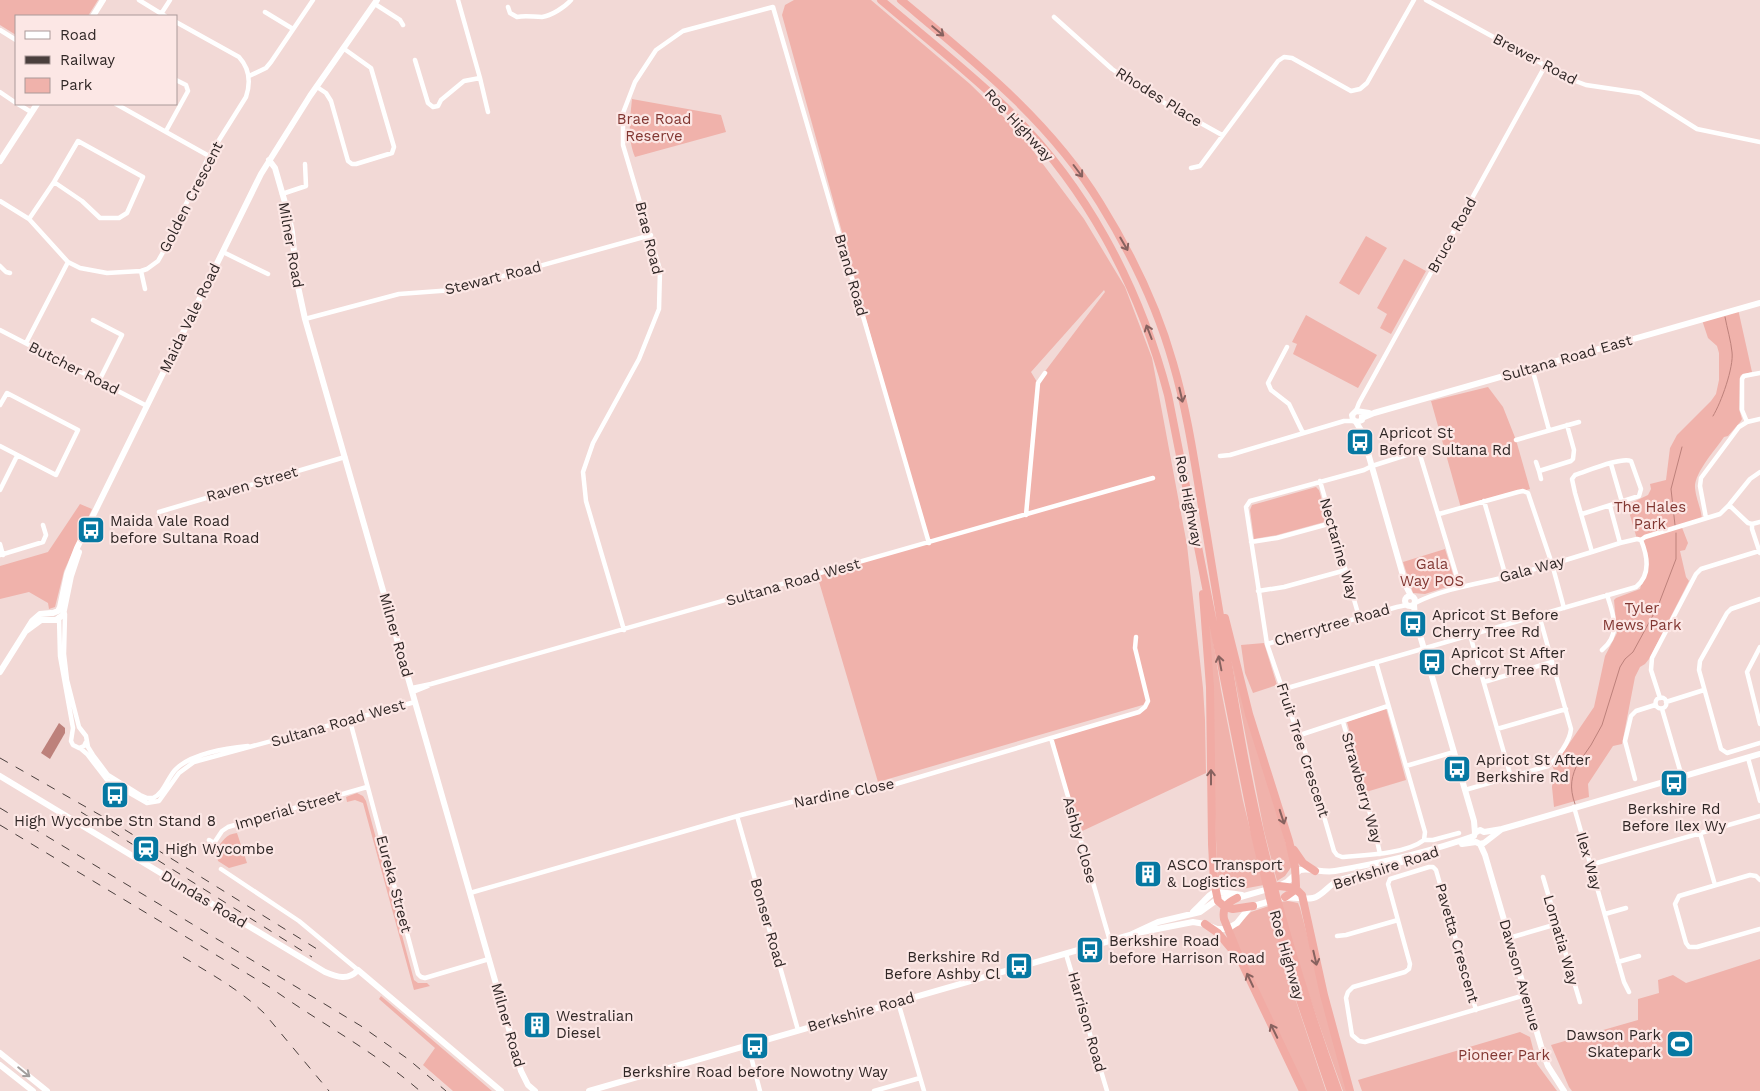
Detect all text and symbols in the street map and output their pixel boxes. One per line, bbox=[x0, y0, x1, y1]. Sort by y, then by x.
legend bbox=[15, 15, 178, 105]
text: Road bbox=[60, 26, 97, 44]
one-way arrow bbox=[932, 26, 945, 37]
street label: Brewer Road bbox=[1490, 29, 1580, 89]
text: Railway bbox=[60, 51, 115, 69]
street label: Rhodes Place bbox=[1112, 63, 1206, 131]
text: Park bbox=[60, 76, 93, 94]
street label: Roe Highway bbox=[981, 85, 1057, 165]
park label: Brae Road Reserve bbox=[617, 110, 691, 145]
street label: Golden Crescent bbox=[155, 138, 227, 256]
one-way arrow bbox=[1072, 164, 1083, 177]
street label: Bruce Road bbox=[1424, 194, 1480, 276]
street label: Brae Road bbox=[631, 200, 667, 276]
street label: Milner Road bbox=[275, 201, 307, 289]
street label: Brand Road bbox=[831, 232, 871, 318]
one-way arrow bbox=[1119, 236, 1129, 251]
street label: Stewart Road bbox=[443, 257, 543, 299]
street label: Maida Vale Road bbox=[156, 260, 224, 376]
one-way arrow bbox=[1144, 325, 1153, 340]
street label: Sultana Road East bbox=[1500, 331, 1635, 385]
street label: Butcher Road bbox=[26, 337, 122, 399]
one-way arrow bbox=[1177, 387, 1186, 403]
place label: Apricot St Before Sultana Rd bbox=[1379, 424, 1511, 459]
bus stop icon: Apricot St Before Sultana Rd bbox=[1345, 427, 1375, 457]
street label: Roe Highway bbox=[1171, 454, 1207, 549]
street label: Raven Street bbox=[204, 462, 300, 506]
street label: Nectarine Way bbox=[1316, 496, 1362, 602]
park label: The Hales Park bbox=[1614, 498, 1686, 533]
place label: Maida Vale Road before Sultana Road bbox=[110, 512, 259, 547]
bus stop icon: Maida Vale Road before Sultana Road bbox=[76, 515, 106, 545]
street label: Gala Way bbox=[1498, 552, 1567, 586]
street label: Sultana Road West bbox=[724, 554, 863, 610]
park label: Gala Way POS bbox=[1400, 555, 1464, 590]
street label: Milner Road bbox=[375, 591, 417, 679]
park label: Tyler Mews Park bbox=[1603, 599, 1682, 634]
street label: Cherrytree Road bbox=[1272, 600, 1392, 650]
place label: Apricot St Before Cherry Tree Rd bbox=[1432, 606, 1559, 641]
bus stop icon: Apricot St Before Cherry Tree Rd bbox=[1398, 609, 1428, 639]
place label: Apricot St After Cherry Tree Rd bbox=[1451, 644, 1565, 679]
bus stop icon: Apricot St After Cherry Tree Rd bbox=[1417, 647, 1447, 677]
one-way arrow bbox=[1215, 656, 1225, 672]
street label: Fruit Tree Crescent bbox=[1273, 680, 1333, 820]
street label: Sultana Road West bbox=[269, 695, 408, 751]
street label: Strawberry Way bbox=[1338, 730, 1387, 846]
place label: Apricot St After Berkshire Rd bbox=[1476, 751, 1590, 786]
bus stop icon: Apricot St After Berkshire Rd bbox=[1442, 754, 1472, 784]
bus stop icon: Berkshire Rd Before Ilex Wy bbox=[1659, 768, 1689, 798]
one-way arrow bbox=[1206, 769, 1216, 786]
street label: Nardine Close bbox=[792, 774, 896, 812]
bus stop icon: High Wycombe Stn Stand 8 bbox=[100, 780, 130, 810]
street label: Imperial Street bbox=[233, 786, 344, 834]
street label: Ashby Close bbox=[1059, 795, 1101, 885]
place label: Berkshire Rd Before Ilex Wy bbox=[1622, 800, 1727, 835]
one-way arrow bbox=[1277, 809, 1287, 825]
place label: High Wycombe Stn Stand 8 bbox=[14, 812, 216, 830]
street label: Ilex Way bbox=[1572, 830, 1606, 892]
street label: Eureka Street bbox=[372, 833, 416, 935]
station icon: High Wycombe bbox=[131, 834, 161, 864]
place label: High Wycombe bbox=[165, 840, 274, 858]
street label: Berkshire Road bbox=[1331, 842, 1441, 894]
place label: ASCO Transport & Logistics bbox=[1167, 856, 1283, 891]
building icon: ASCO Transport & Logistics bbox=[1133, 859, 1163, 889]
street label: Dundas Road bbox=[158, 866, 250, 932]
street label: Bonser Road bbox=[747, 876, 789, 970]
street label: Pavetta Crescent bbox=[1431, 881, 1483, 1006]
street label: Lomatia Way bbox=[1540, 893, 1583, 987]
street label: Roe Highway bbox=[1266, 908, 1309, 1002]
street label: Dawson Avenue bbox=[1495, 917, 1545, 1033]
place label: Berkshire Road before Harrison Road bbox=[1109, 932, 1265, 967]
bus stop icon: Berkshire Road before Harrison Road bbox=[1075, 935, 1105, 965]
place label: Berkshire Rd Before Ashby Cl bbox=[884, 948, 1000, 983]
one-way arrow bbox=[1311, 949, 1320, 965]
bus stop icon: Berkshire Rd Before Ashby Cl bbox=[1004, 951, 1034, 981]
street label: Harrison Road bbox=[1064, 970, 1110, 1074]
one-way arrow bbox=[1244, 973, 1254, 988]
street label: Milner Road bbox=[487, 981, 529, 1069]
street label: Berkshire Road bbox=[805, 988, 917, 1036]
place label: Westralian Diesel bbox=[556, 1007, 634, 1042]
building icon: Westralian Diesel bbox=[522, 1010, 552, 1040]
one-way arrow bbox=[1269, 1024, 1278, 1039]
place label: Dawson Park Skatepark bbox=[1566, 1026, 1661, 1061]
sports icon: Dawson Park Skatepark bbox=[1665, 1029, 1695, 1059]
bus stop icon: Berkshire Road before Nowotny Way bbox=[740, 1031, 770, 1061]
park label: Pioneer Park bbox=[1458, 1046, 1550, 1064]
place label: Berkshire Road before Nowotny Way bbox=[622, 1063, 888, 1081]
one-way arrow bbox=[17, 1067, 30, 1078]

